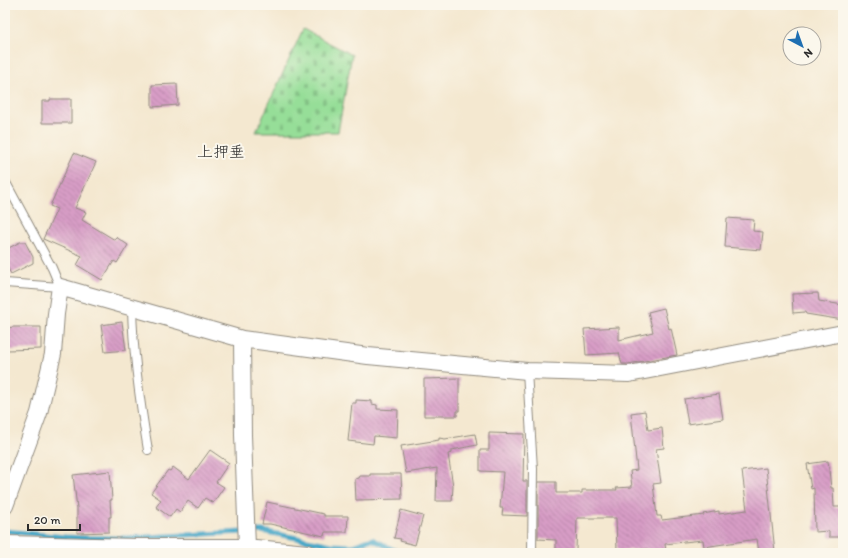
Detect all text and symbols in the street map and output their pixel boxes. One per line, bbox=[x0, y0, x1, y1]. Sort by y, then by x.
north arrow bbox=[782, 26, 822, 66]
text: N bbox=[801, 46, 815, 61]
district label: 上押垂 bbox=[197, 142, 245, 161]
scale bar bbox=[28, 506, 80, 532]
text: 20 m bbox=[34, 513, 61, 527]

